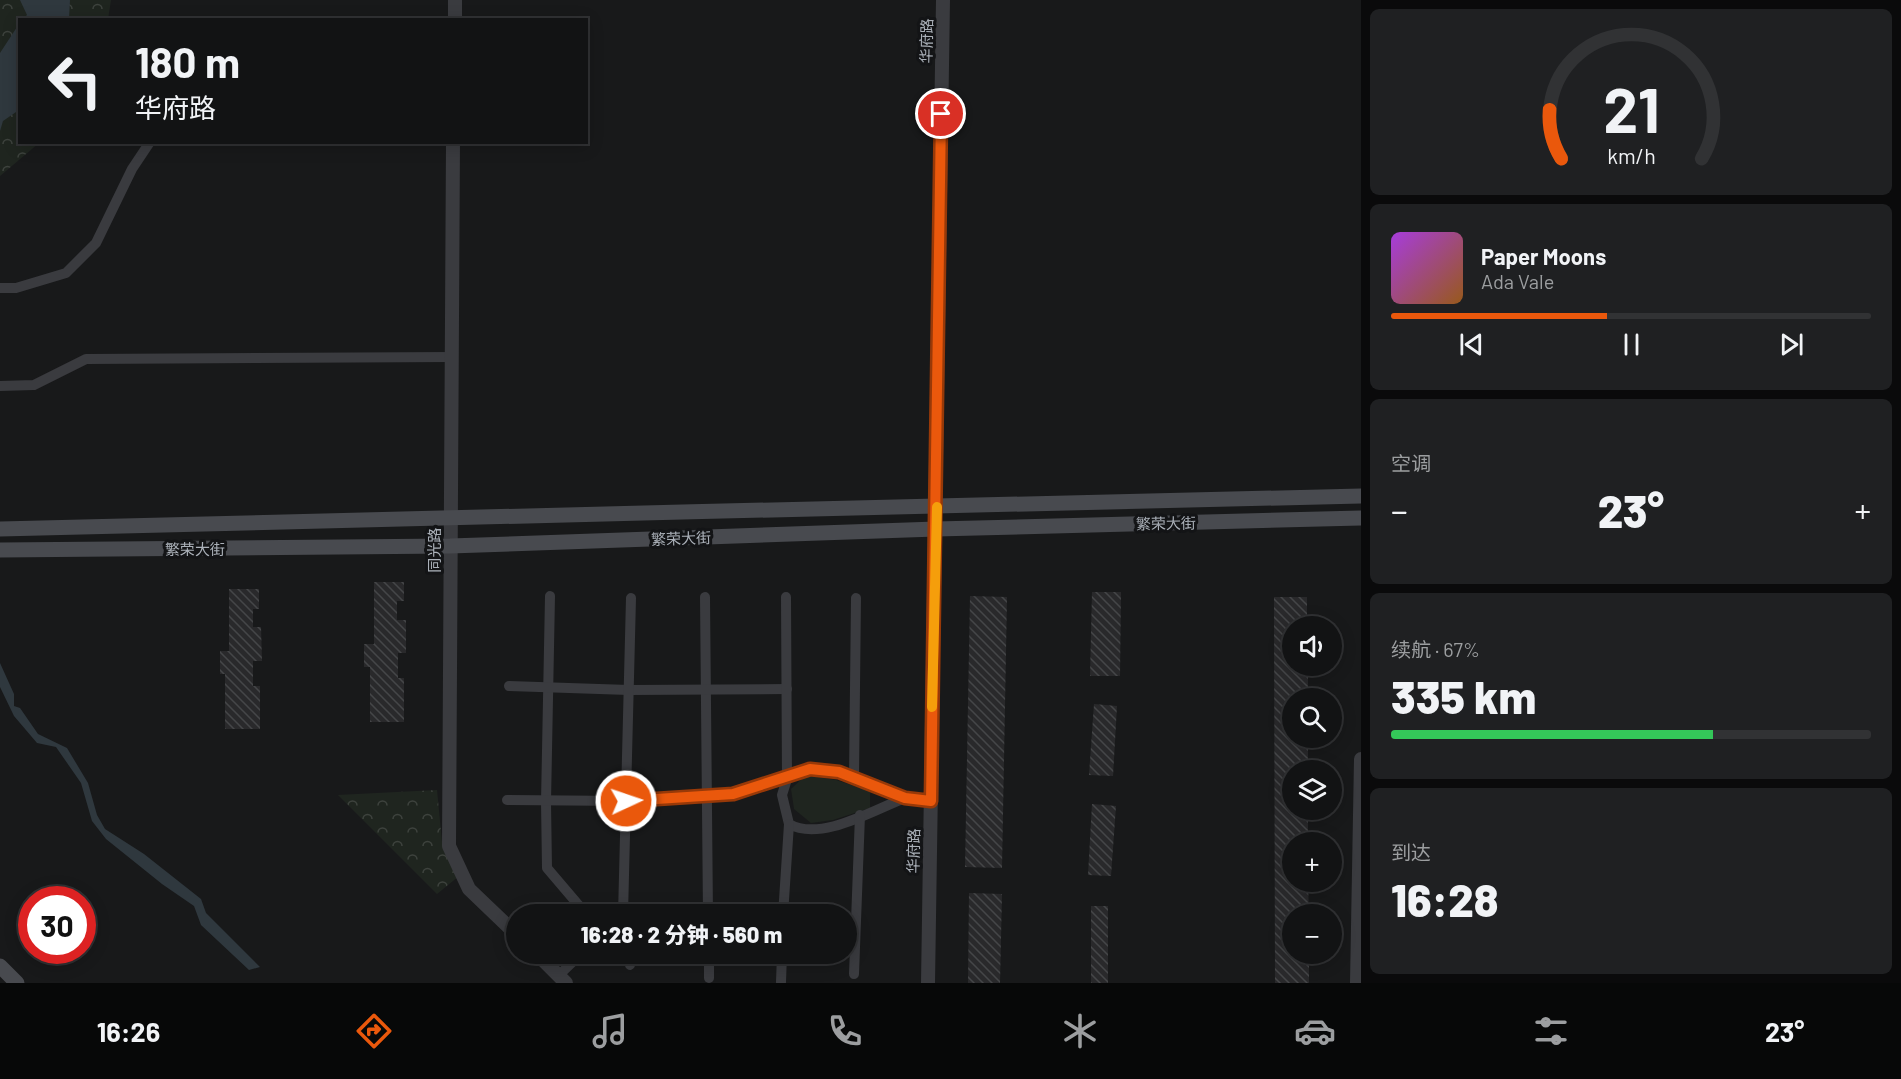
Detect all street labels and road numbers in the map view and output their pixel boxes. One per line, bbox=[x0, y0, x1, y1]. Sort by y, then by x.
street label: 华府路 bbox=[917, 18, 935, 64]
street label: 繁荣大街 bbox=[1136, 513, 1196, 533]
street label: 同光路 bbox=[425, 527, 443, 573]
street label: 繁荣大街 bbox=[651, 528, 711, 548]
street label: 繁荣大街 bbox=[165, 540, 225, 558]
street label: 华府路 bbox=[904, 828, 922, 874]

